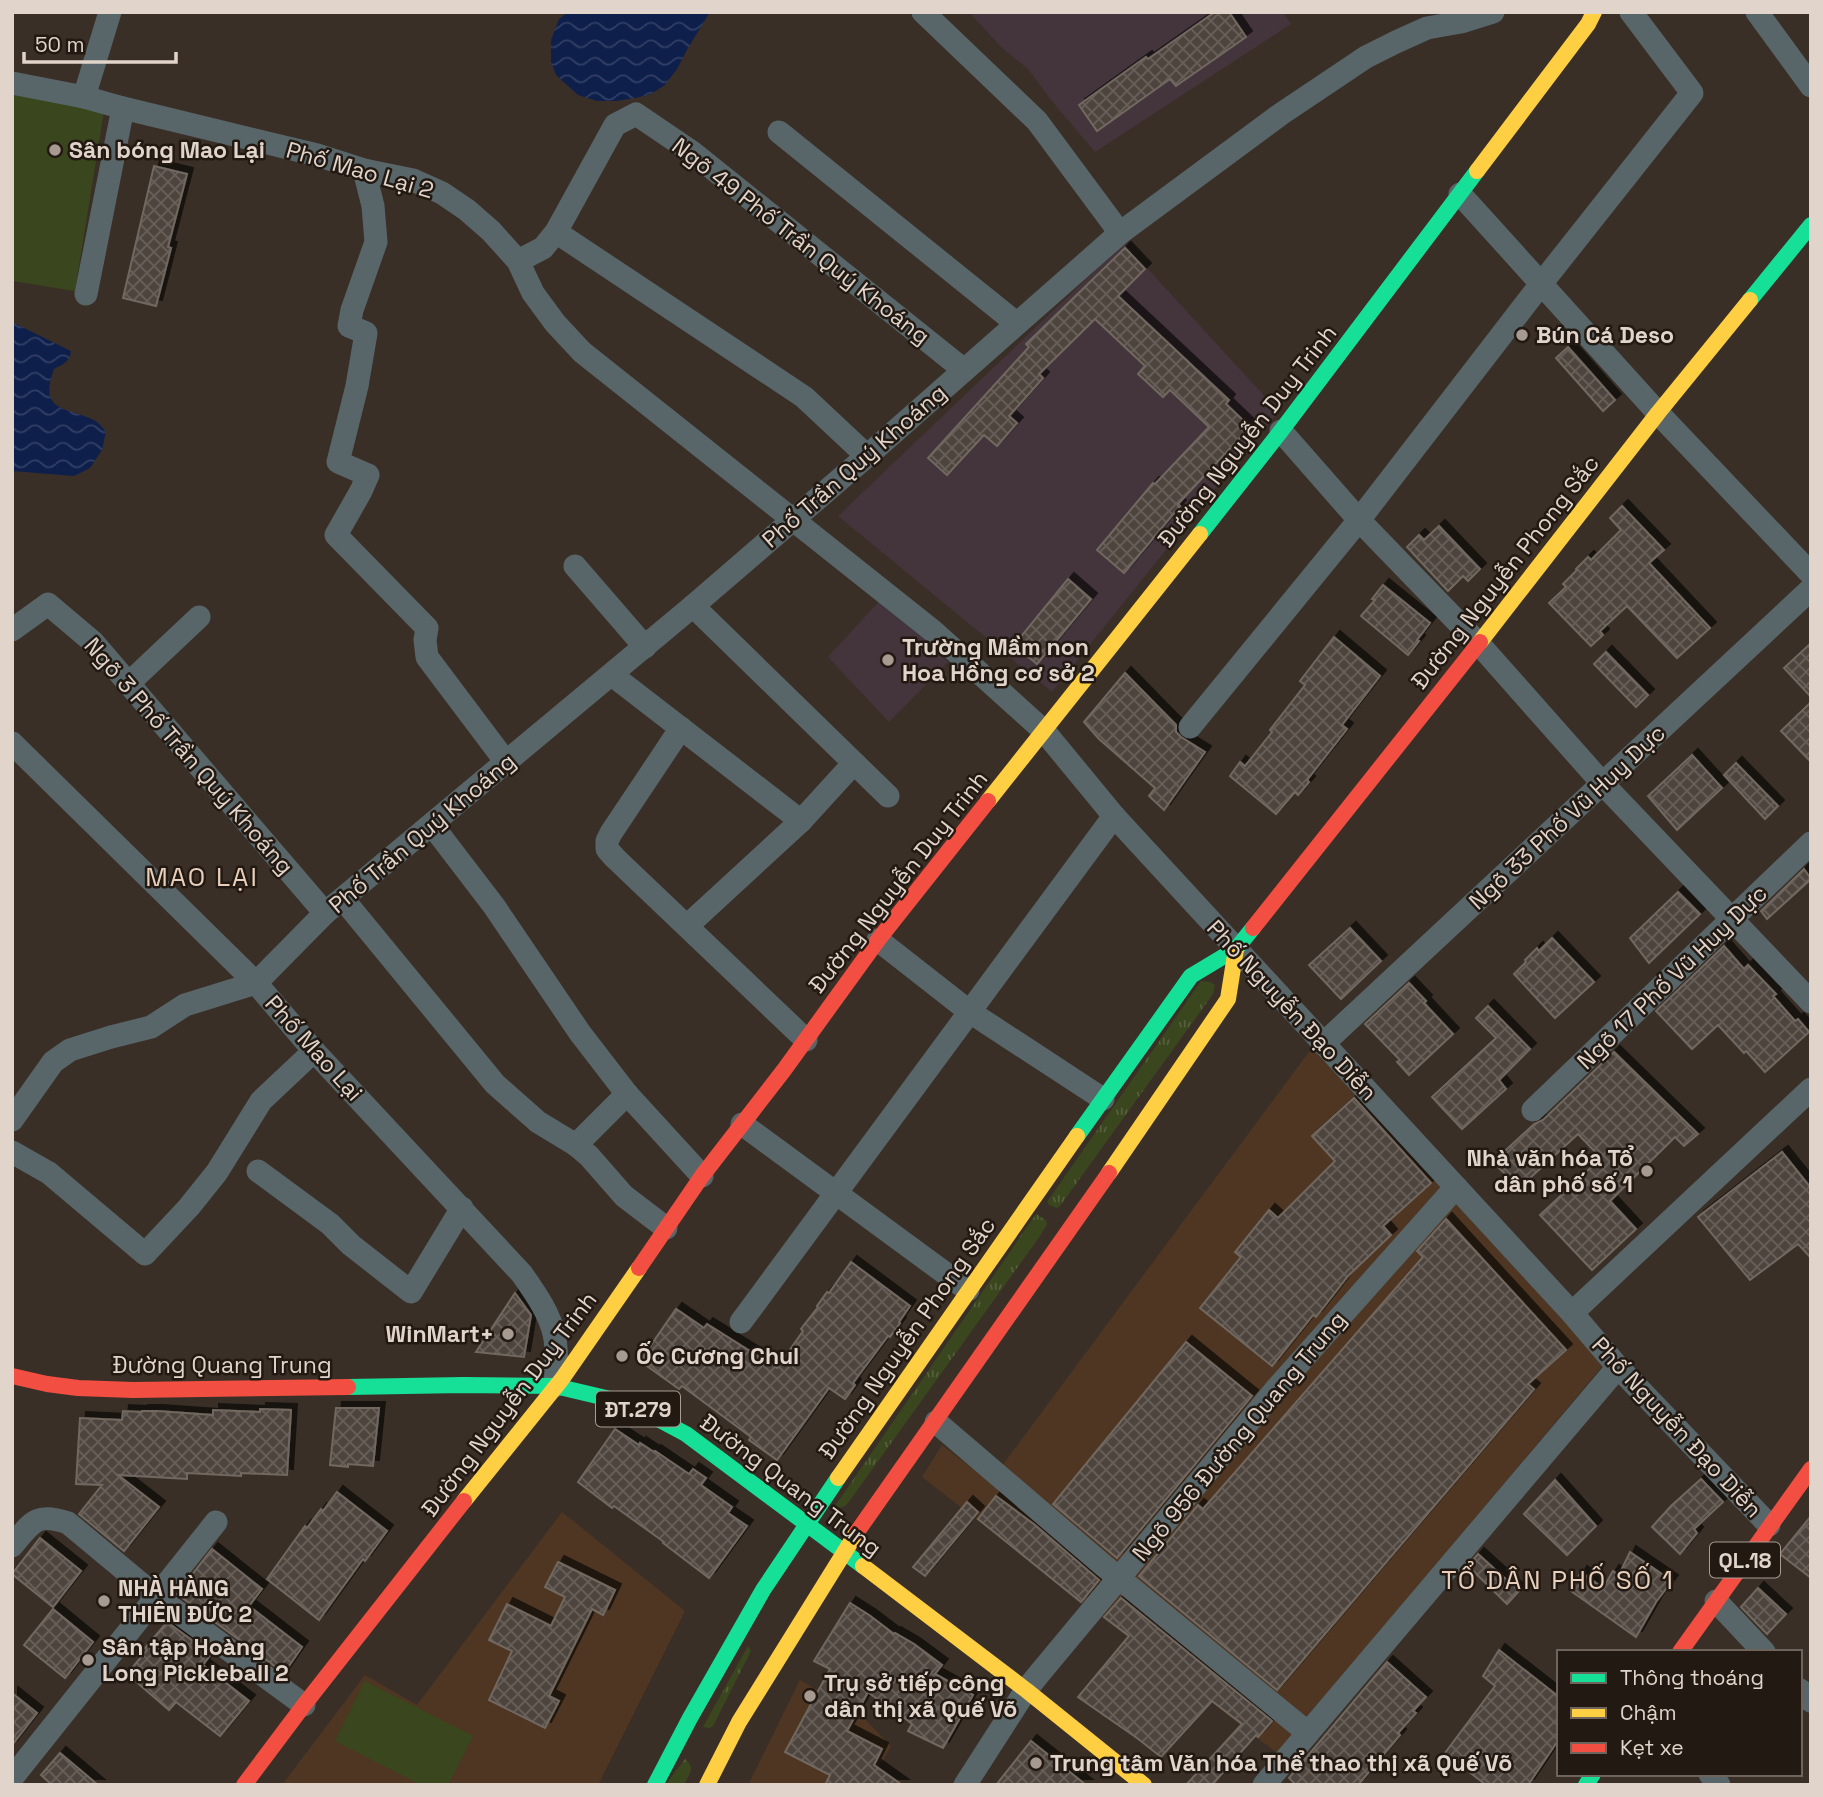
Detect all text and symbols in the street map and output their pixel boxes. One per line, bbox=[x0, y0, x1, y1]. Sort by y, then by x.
scale bar bbox=[24, 21, 177, 65]
text: 50 m bbox=[35, 31, 85, 58]
street label: Ngõ 49 Phố Trần Quý Khoáng bbox=[666, 131, 936, 351]
place label: Sân bóng Mao Lại bbox=[69, 135, 265, 165]
street label: Phố Mao Lại 2 bbox=[283, 135, 437, 205]
marker: Sân bóng Mao Lại bbox=[47, 142, 63, 158]
street label: Đường Nguyễn Duy Trinh bbox=[1151, 319, 1343, 553]
place label: Bún Cá Deso bbox=[1536, 320, 1674, 350]
marker: Bún Cá Deso bbox=[1514, 327, 1530, 343]
street label: Phố Trần Quý Khoáng bbox=[756, 378, 952, 554]
street label: Đường Nguyễn Phong Sắc bbox=[1404, 449, 1606, 695]
street label: Ngõ 3 Phố Trần Quý Khoáng bbox=[78, 631, 300, 881]
place label: Trường Mầm non Hoa Hồng cơ sở 2 bbox=[902, 632, 1095, 688]
marker: Trường Mầm non Hoa Hồng cơ sở 2 bbox=[880, 652, 896, 668]
street label: Ngõ 33 Phố Vũ Huy Dực bbox=[1462, 718, 1672, 916]
street label: Phố Trần Quý Khoáng bbox=[322, 746, 522, 920]
street label: Đường Nguyễn Duy Trinh bbox=[802, 765, 994, 999]
district label: MAO LẠI bbox=[145, 860, 259, 894]
street label: Ngõ 17 Phố Vũ Huy Dực bbox=[1571, 878, 1773, 1076]
street label: Phố Nguyễn Đạo Diễn bbox=[1200, 913, 1384, 1107]
street label: Phố Mao Lại bbox=[259, 989, 369, 1107]
place label: Nhà văn hóa Tổ dân phố số 1 bbox=[1467, 1143, 1634, 1199]
marker: Nhà văn hóa Tổ dân phố số 1 bbox=[1639, 1163, 1655, 1179]
street label: Đường Nguyễn Phong Sắc bbox=[812, 1211, 1002, 1465]
street label: Đường Nguyễn Duy Trinh bbox=[415, 1286, 603, 1522]
street label: Ngõ 956 Đường Quang Trung bbox=[1125, 1305, 1353, 1567]
place label: WinMart+ bbox=[386, 1319, 494, 1349]
marker: WinMart+ bbox=[500, 1326, 516, 1342]
street label: Phố Nguyễn Đạo Diễn bbox=[1585, 1330, 1769, 1524]
place label: Ốc Cương Chul bbox=[636, 1340, 799, 1371]
marker: Ốc Cương Chul bbox=[614, 1348, 630, 1364]
street label: Đường Quang Trung bbox=[112, 1350, 332, 1380]
road number: ĐT.279 bbox=[596, 1392, 680, 1426]
street label: Đường Quang Trung bbox=[694, 1407, 888, 1563]
road number: QL.18 bbox=[1710, 1542, 1780, 1578]
district label: TỔ DÂN PHỐ SỐ 1 bbox=[1441, 1560, 1675, 1597]
place label: NHÀ HÀNG THIÊN ĐỨC 2 bbox=[118, 1573, 252, 1629]
marker: NHÀ HÀNG THIÊN ĐỨC 2 bbox=[96, 1593, 112, 1609]
place label: Sân tập Hoàng Long Pickleball 2 bbox=[102, 1632, 289, 1688]
legend bbox=[1557, 1650, 1802, 1776]
marker: Sân tập Hoàng Long Pickleball 2 bbox=[80, 1652, 96, 1668]
text: Thông thoáng bbox=[1620, 1664, 1764, 1691]
place label: Trụ sở tiếp công dân thị xã Quế Võ bbox=[824, 1668, 1017, 1724]
marker: Trụ sở tiếp công dân thị xã Quế Võ bbox=[802, 1688, 818, 1704]
text: Chậm bbox=[1620, 1699, 1677, 1726]
text: Kẹt xe bbox=[1620, 1734, 1684, 1761]
place label: Trung tâm Văn hóa Thể thao thị xã Quế Võ bbox=[1050, 1748, 1512, 1778]
marker: Trung tâm Văn hóa Thể thao thị xã Quế Võ bbox=[1028, 1755, 1044, 1771]

